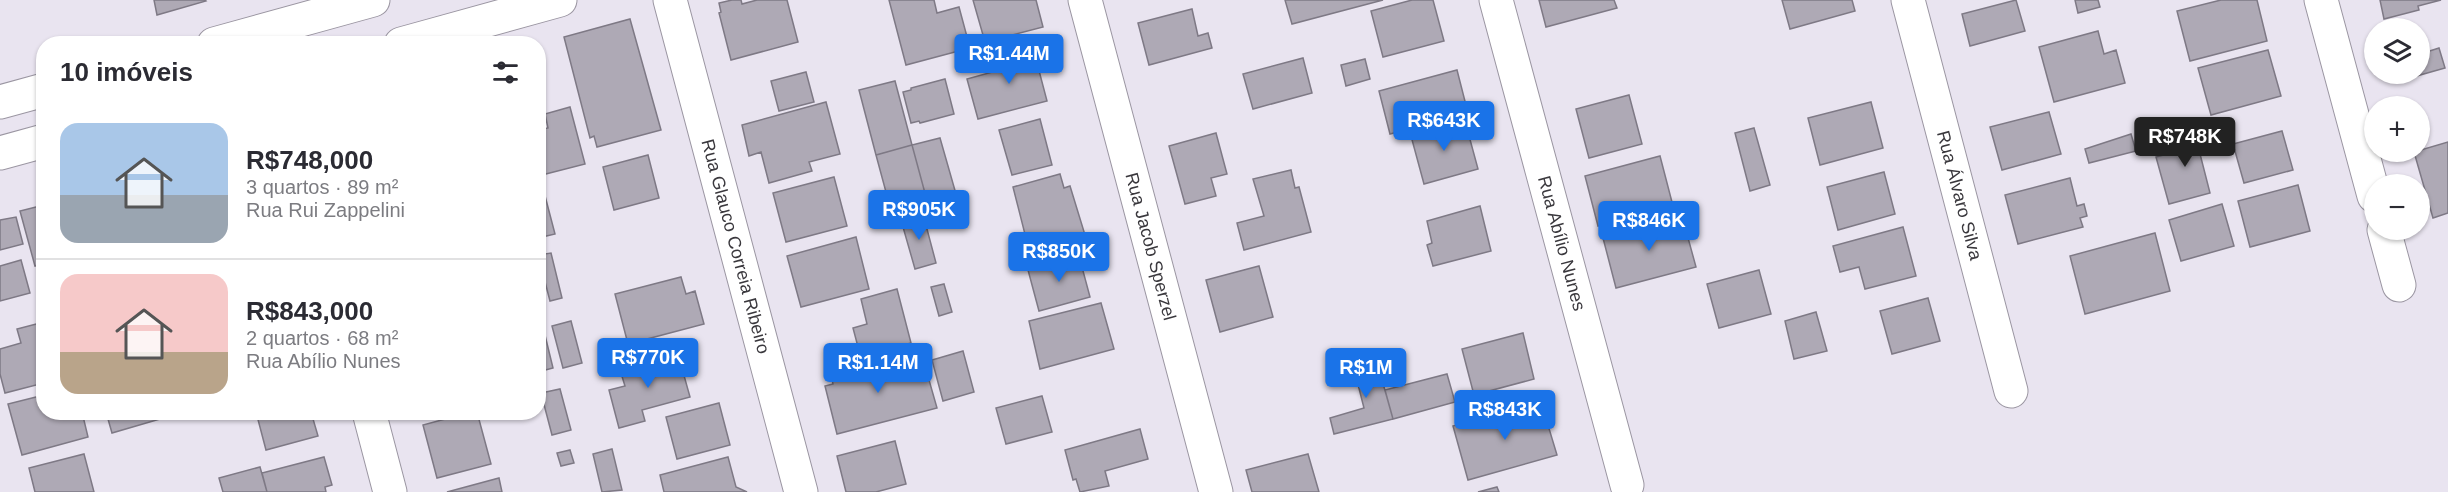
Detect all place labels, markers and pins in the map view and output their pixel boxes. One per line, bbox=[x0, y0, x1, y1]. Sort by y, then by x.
pin: R$1.44M bbox=[954, 34, 1064, 85]
pin: R$643K bbox=[1395, 101, 1493, 152]
pin: R$748K bbox=[2136, 117, 2234, 168]
pin: R$905K bbox=[870, 190, 968, 241]
pin: R$846K bbox=[1600, 201, 1698, 252]
pin: R$850K bbox=[1010, 232, 1108, 283]
pin: R$770K bbox=[599, 338, 697, 389]
pin: R$1.14M bbox=[823, 343, 933, 394]
pin: R$1M bbox=[1330, 348, 1402, 399]
pin: R$843K bbox=[1456, 390, 1554, 441]

